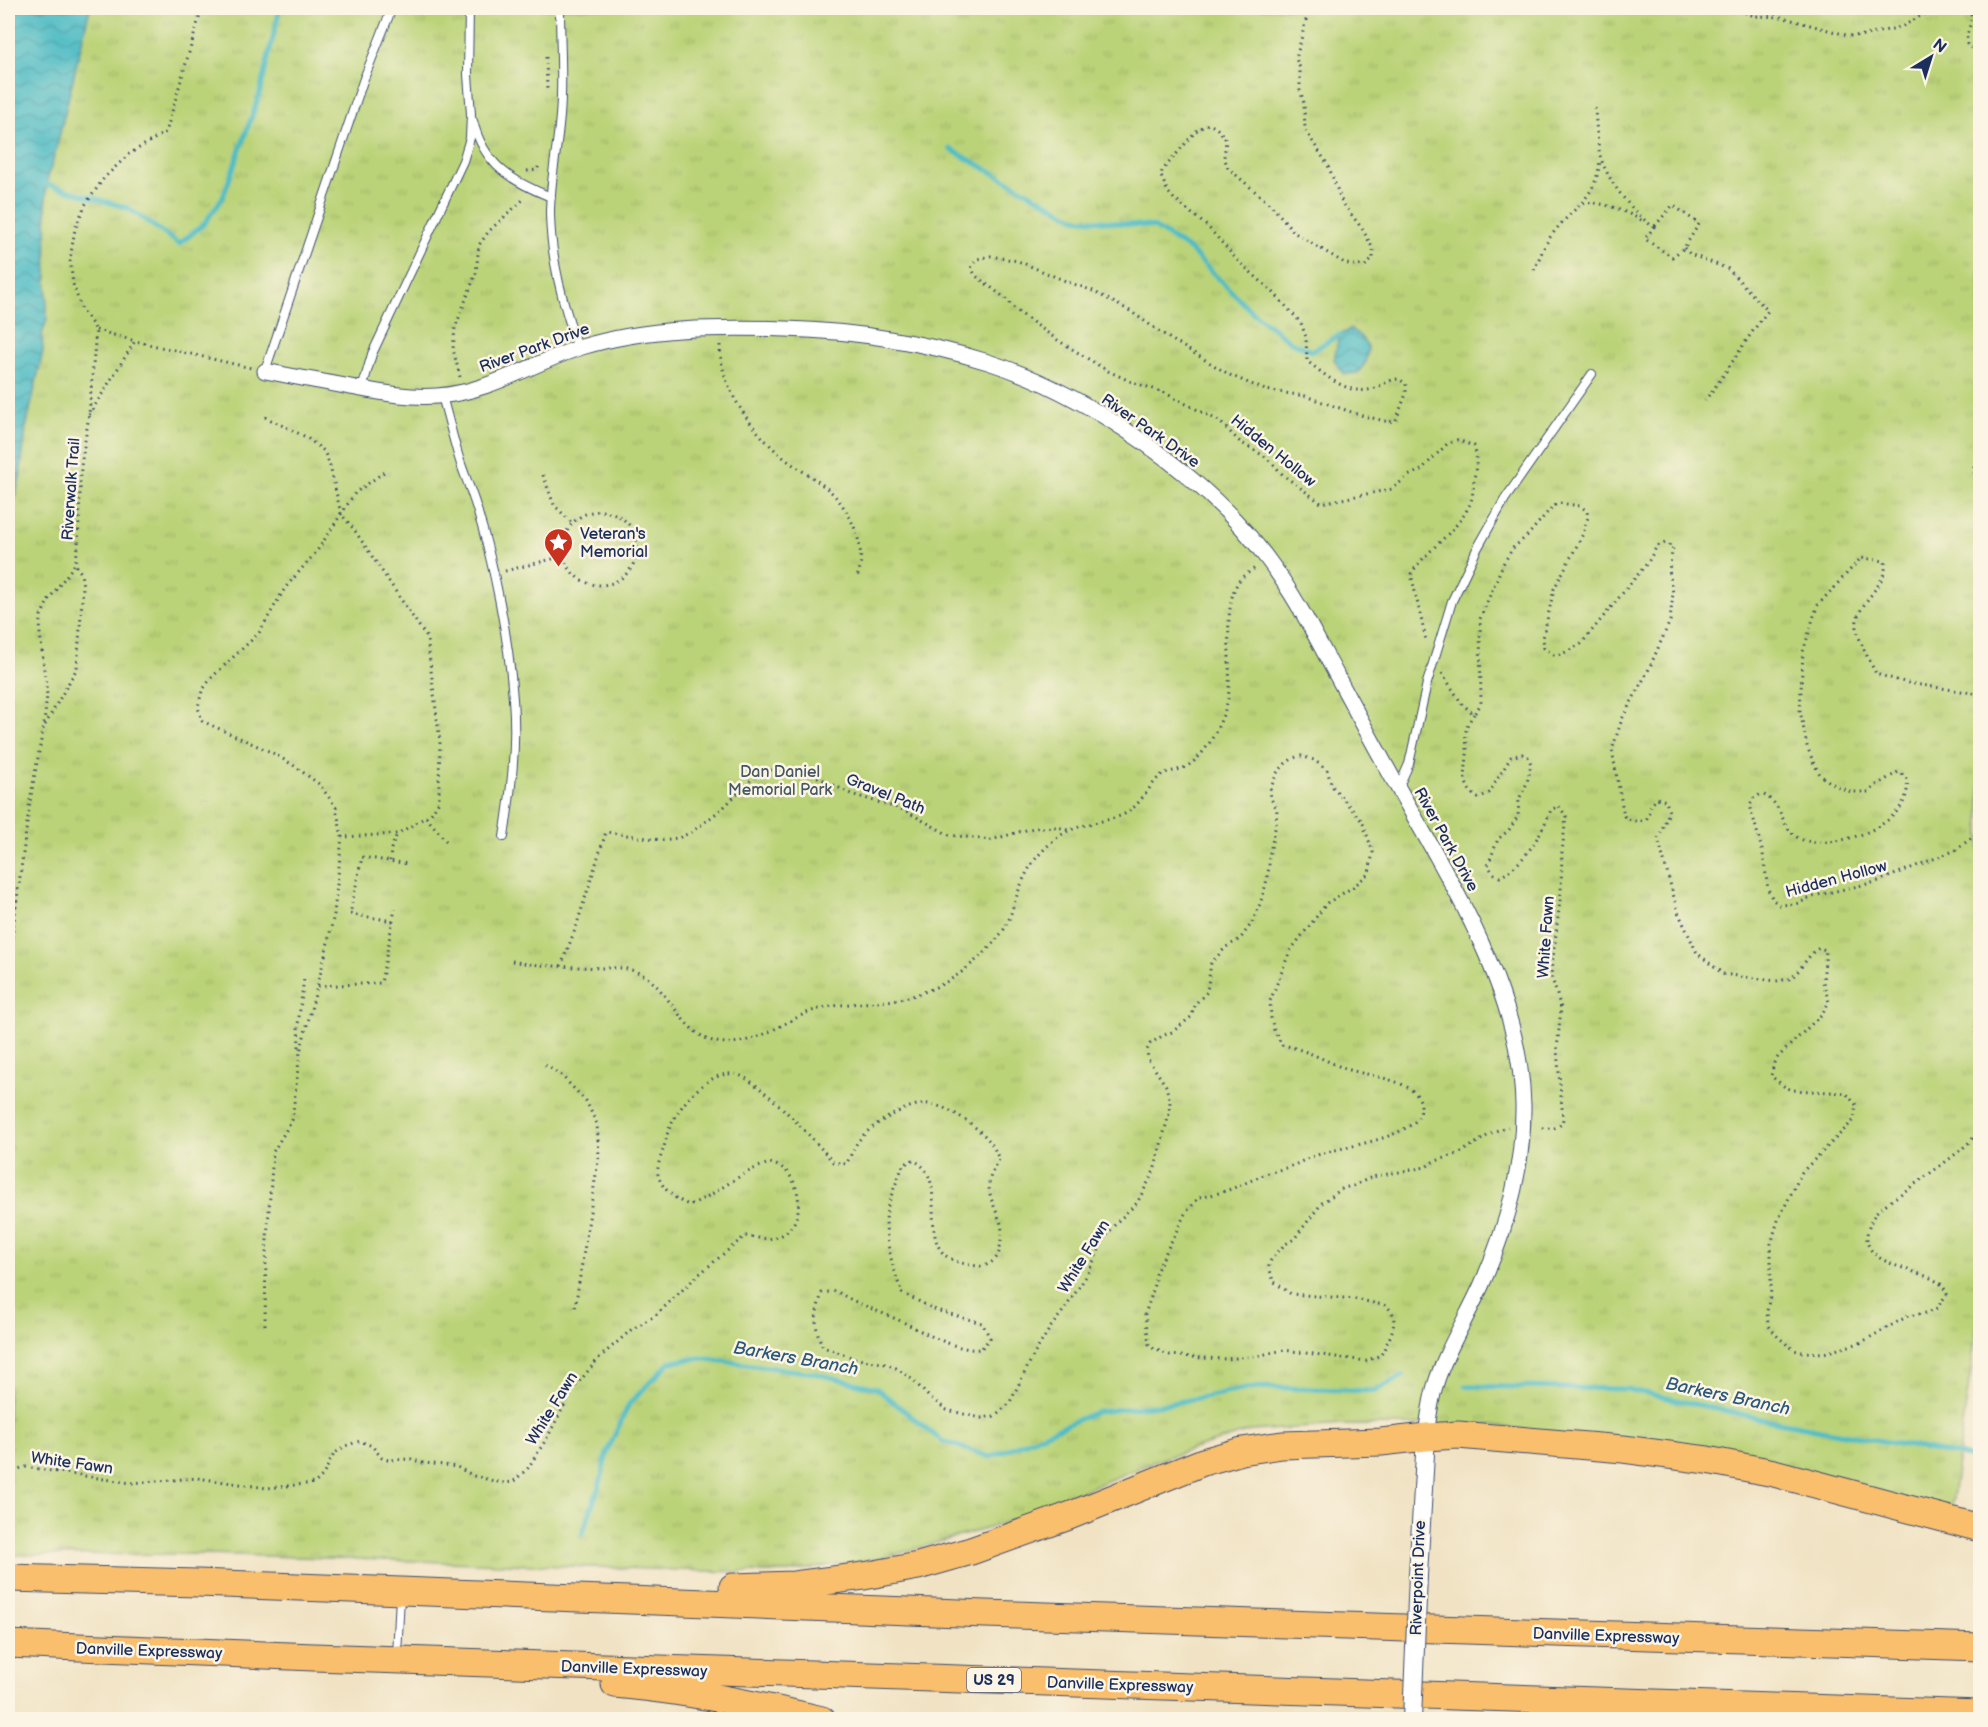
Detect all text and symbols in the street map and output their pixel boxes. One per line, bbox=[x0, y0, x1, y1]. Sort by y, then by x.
north arrow bbox=[1901, 27, 1961, 87]
text: N bbox=[1929, 35, 1950, 58]
street label: River Park Drive bbox=[477, 320, 593, 377]
street label: River Park Drive bbox=[1097, 390, 1203, 472]
street label: Hidden Hollow bbox=[1227, 411, 1320, 491]
street label: Riverwalk Trail bbox=[58, 437, 85, 541]
place label: Veteran's Memorial bbox=[580, 525, 648, 562]
place icon: Veteran's Memorial bbox=[543, 526, 575, 568]
park label: Dan Daniel Memorial Park bbox=[728, 763, 832, 800]
street label: Gravel Path bbox=[843, 770, 928, 819]
street label: River Park Drive bbox=[1409, 785, 1482, 895]
street label: Hidden Hollow bbox=[1784, 857, 1889, 902]
street label: White Fawn bbox=[1534, 895, 1559, 979]
street label: White Fawn bbox=[1054, 1217, 1114, 1297]
water label: Barkers Branch bbox=[732, 1337, 860, 1380]
street label: White Fawn bbox=[522, 1369, 582, 1449]
water label: Barkers Branch bbox=[1664, 1373, 1792, 1420]
street label: White Fawn bbox=[30, 1448, 114, 1479]
street label: Riverpoint Drive bbox=[1407, 1520, 1430, 1636]
street label: Danville Expressway bbox=[1532, 1624, 1680, 1649]
street label: Danville Expressway bbox=[75, 1639, 223, 1664]
street label: Danville Expressway bbox=[560, 1657, 708, 1682]
road number: US 29 bbox=[967, 1668, 1021, 1692]
street label: Danville Expressway bbox=[1046, 1673, 1194, 1698]

